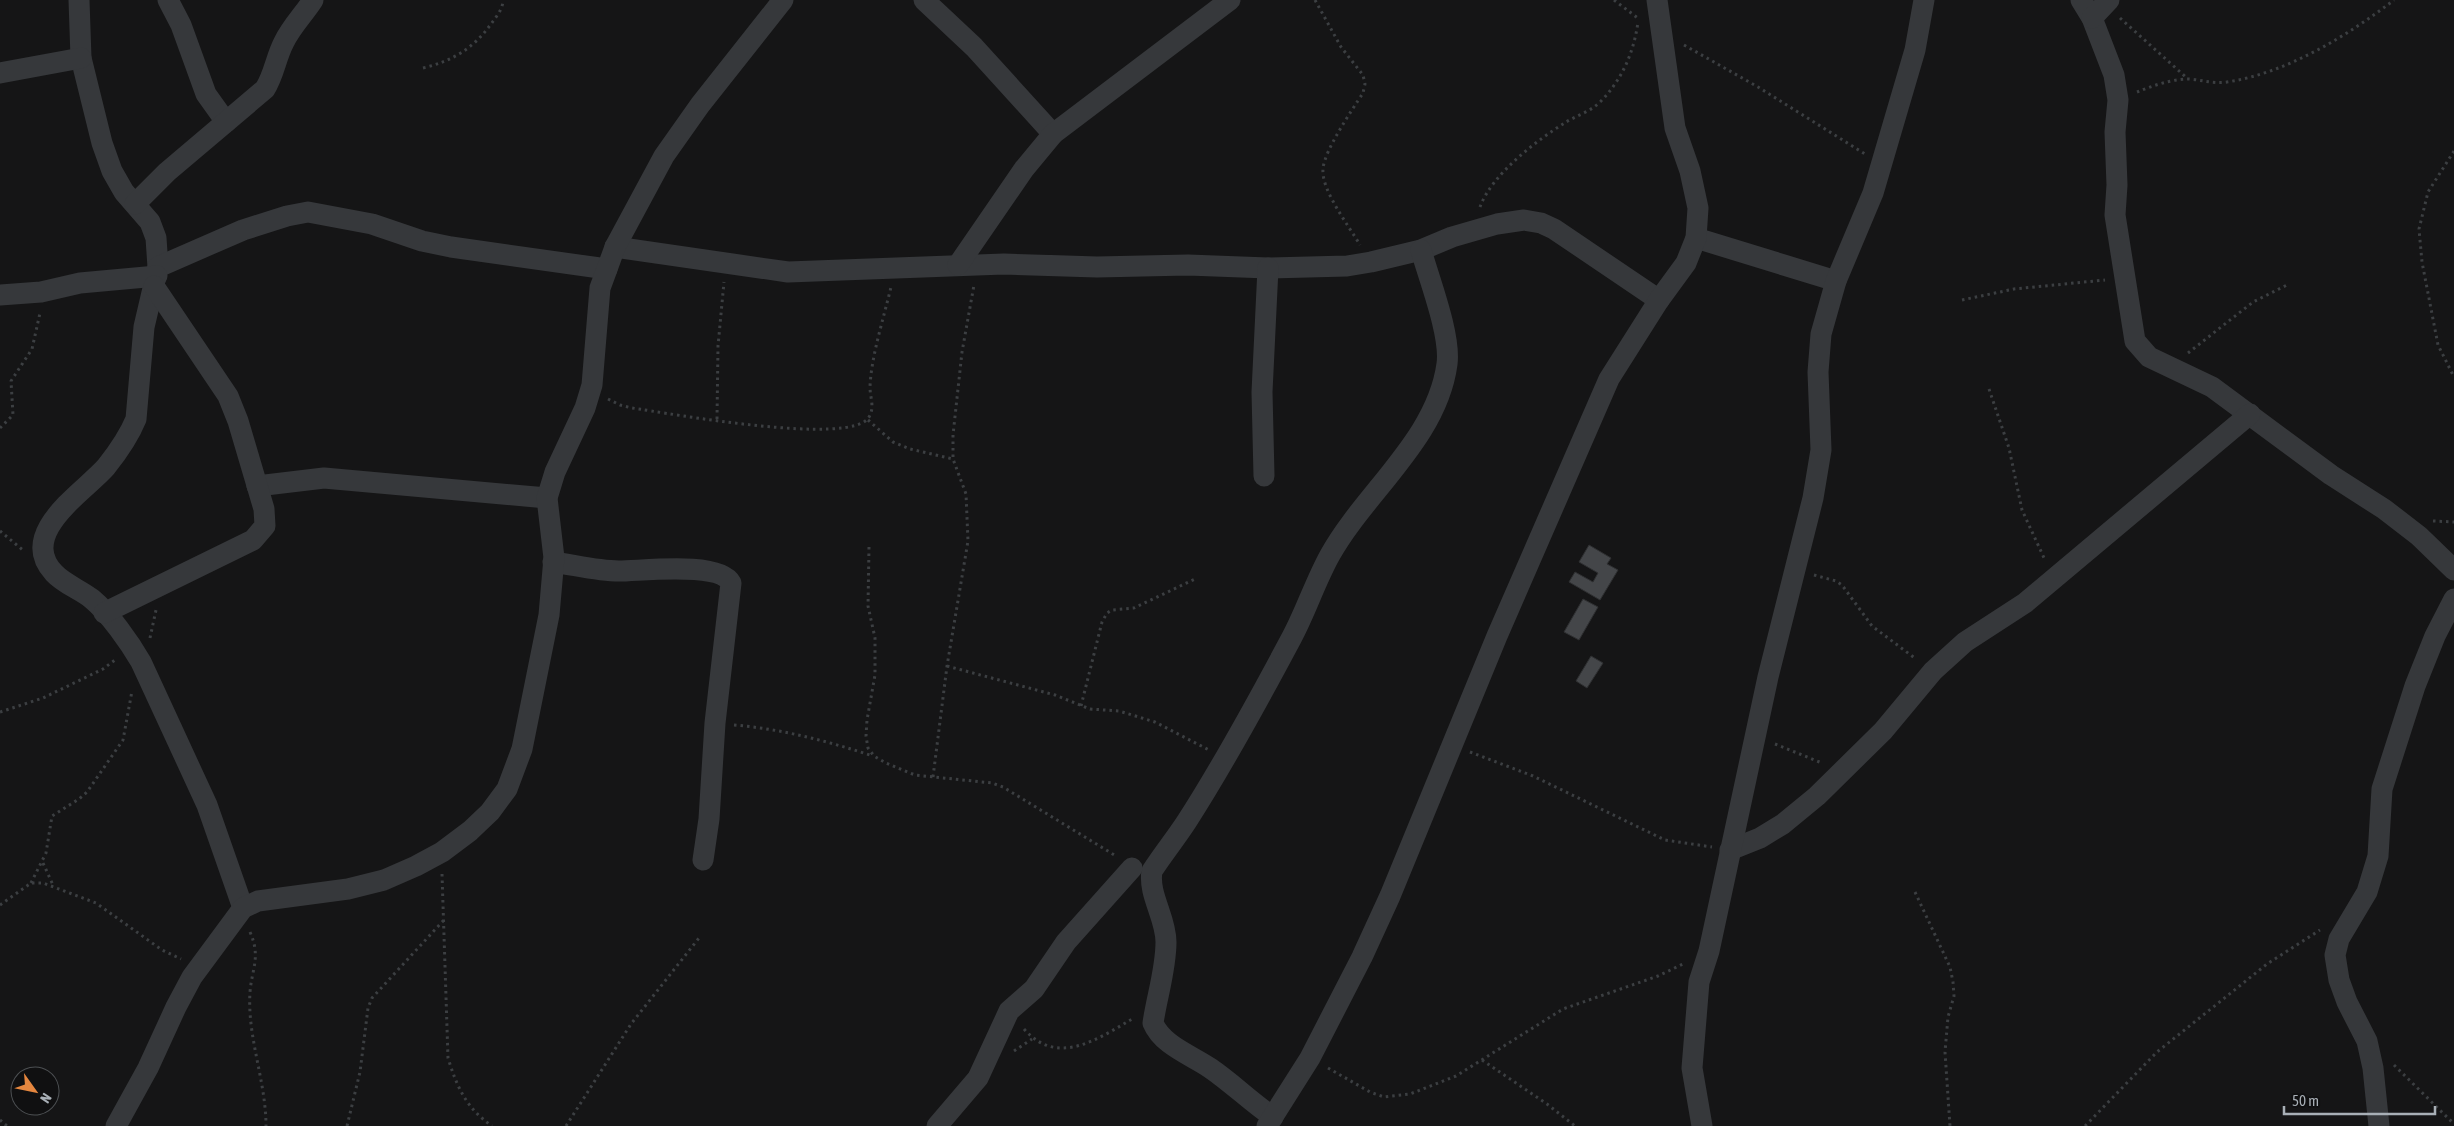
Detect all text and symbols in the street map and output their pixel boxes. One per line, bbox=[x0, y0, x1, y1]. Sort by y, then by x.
north arrow bbox=[10, 1066, 60, 1116]
scale bar bbox=[2284, 1084, 2435, 1116]
text: N bbox=[37, 1090, 55, 1106]
text: 50 m bbox=[2292, 1092, 2319, 1109]

